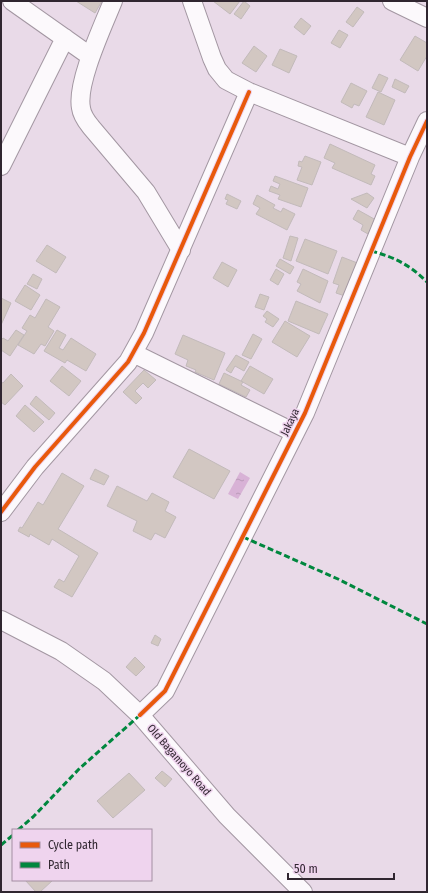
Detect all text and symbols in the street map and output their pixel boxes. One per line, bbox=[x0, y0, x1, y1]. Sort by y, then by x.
street label: Jakaya bbox=[278, 406, 302, 438]
street label: Old Bagamoyo Road bbox=[145, 722, 213, 798]
legend bbox=[12, 829, 152, 881]
text: Cycle path bbox=[48, 838, 98, 852]
scale bar bbox=[288, 855, 394, 881]
text: Path bbox=[48, 858, 70, 872]
text: 50 m bbox=[294, 862, 318, 876]

